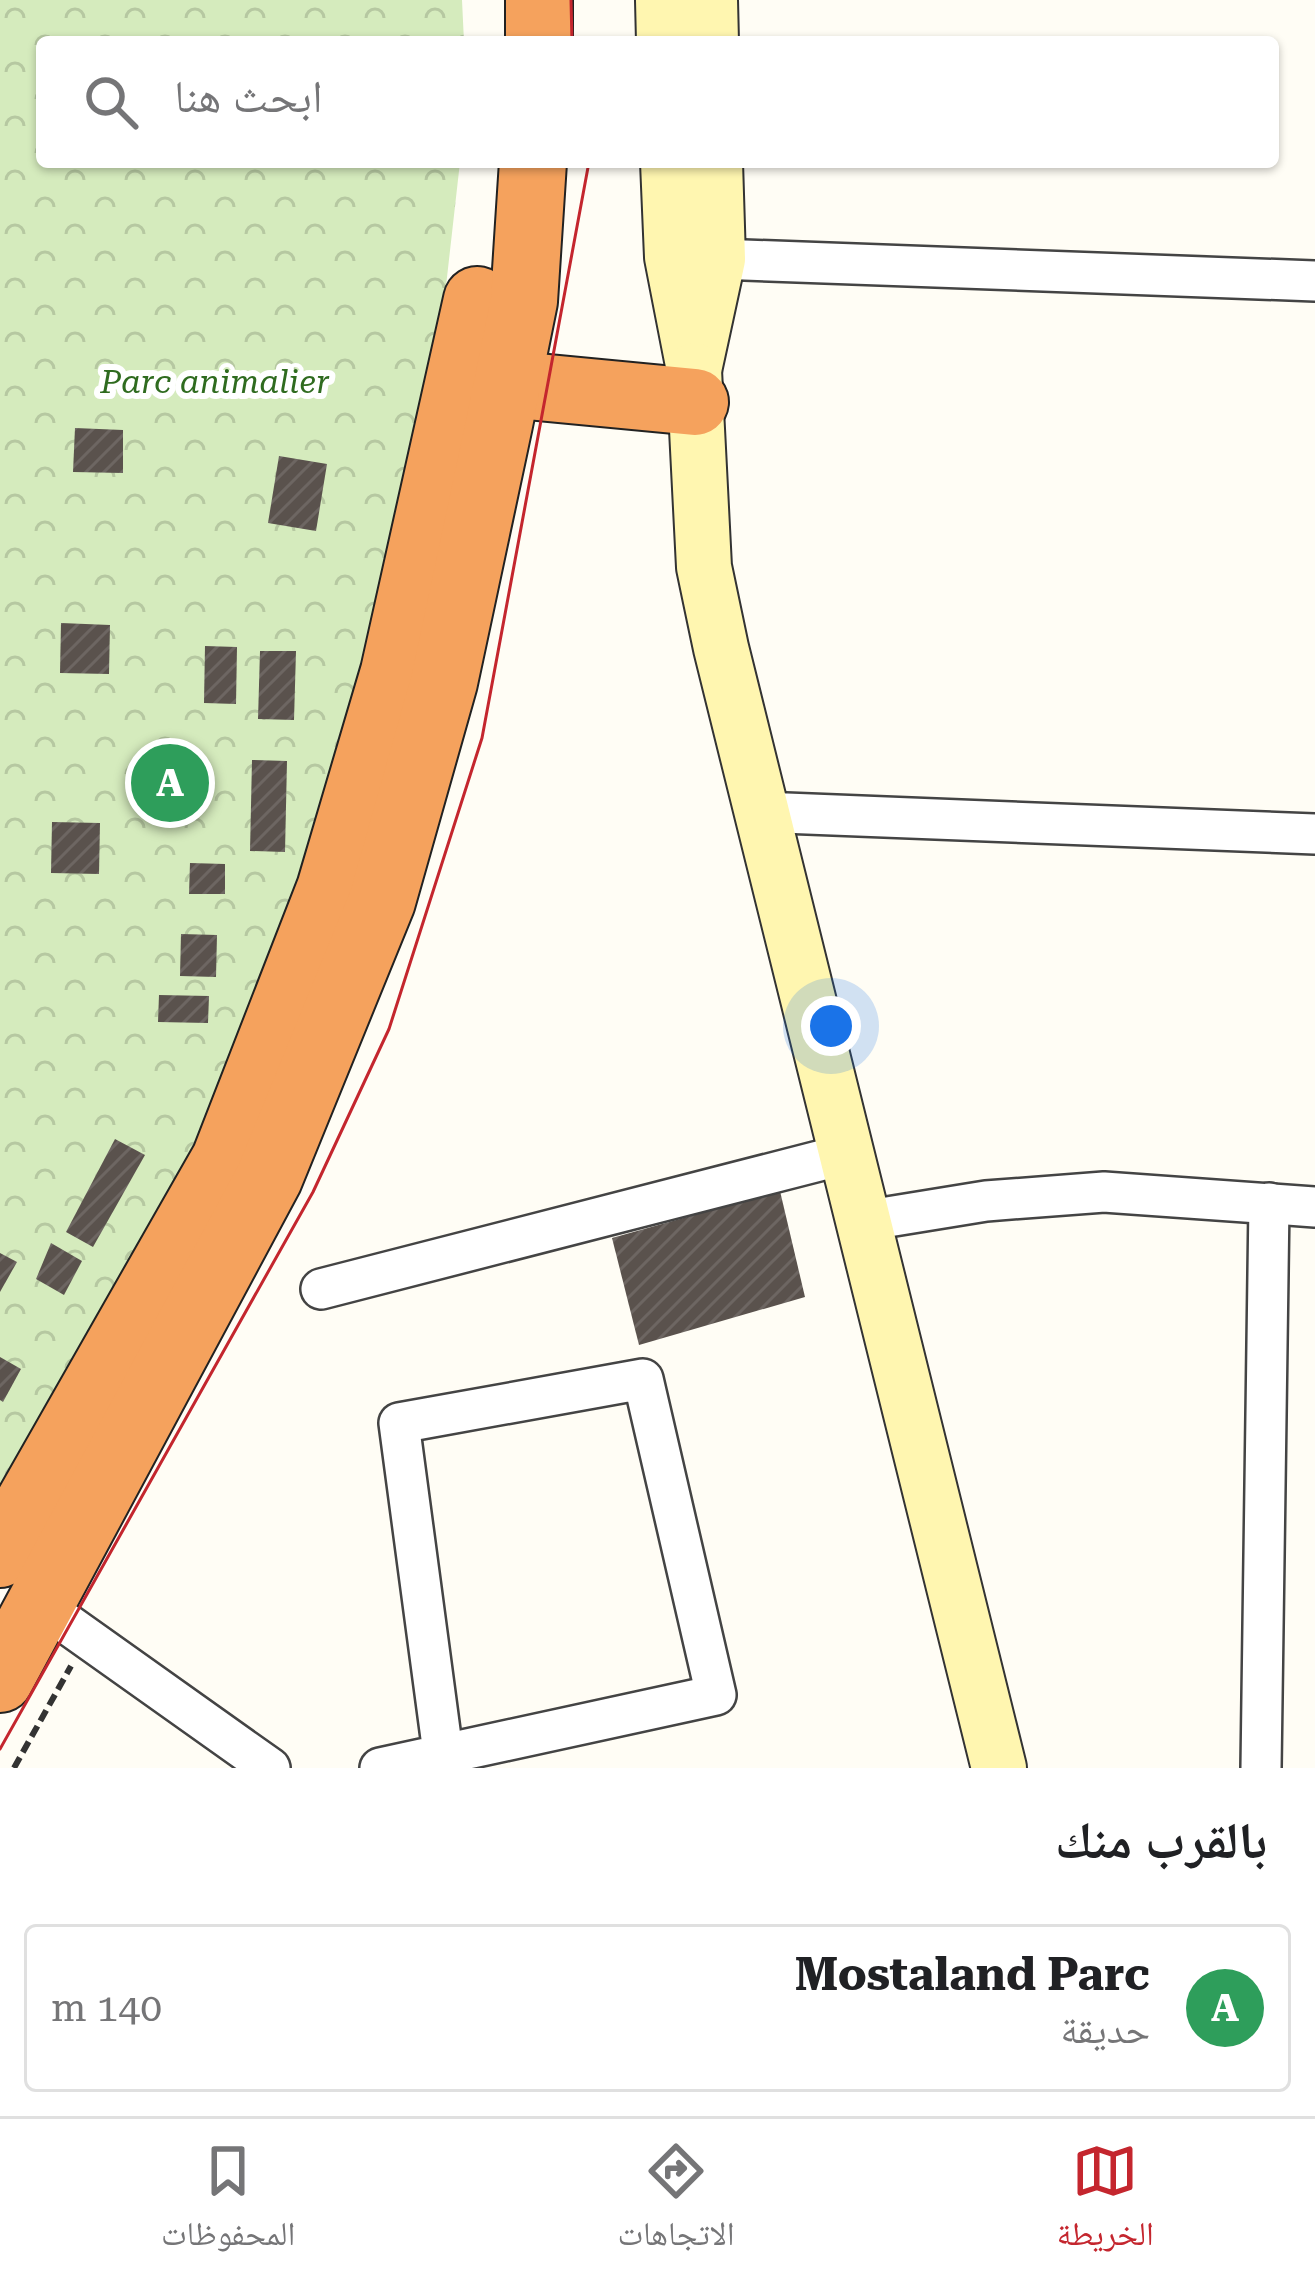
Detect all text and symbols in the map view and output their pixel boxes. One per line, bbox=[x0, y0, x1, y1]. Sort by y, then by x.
search box bbox=[36, 36, 1279, 168]
icon: search bbox=[78, 69, 144, 135]
text: ابحث هنا bbox=[174, 70, 323, 123]
park label: Parc animalier bbox=[99, 362, 330, 401]
pin: A bbox=[131, 738, 209, 828]
your location bbox=[801, 996, 861, 1056]
text: بالقرب منك bbox=[1055, 1811, 1267, 1870]
text: Mostaland Parc bbox=[795, 1948, 1150, 2001]
text: 140 m bbox=[51, 1985, 162, 2031]
text: A bbox=[1211, 1985, 1239, 2031]
text: حديقة bbox=[1061, 2007, 1150, 2053]
tab: المحفوظات bbox=[161, 2138, 295, 2266]
tab: الاتجاهات bbox=[617, 2138, 735, 2266]
tab: الخريطة bbox=[1057, 2138, 1154, 2266]

